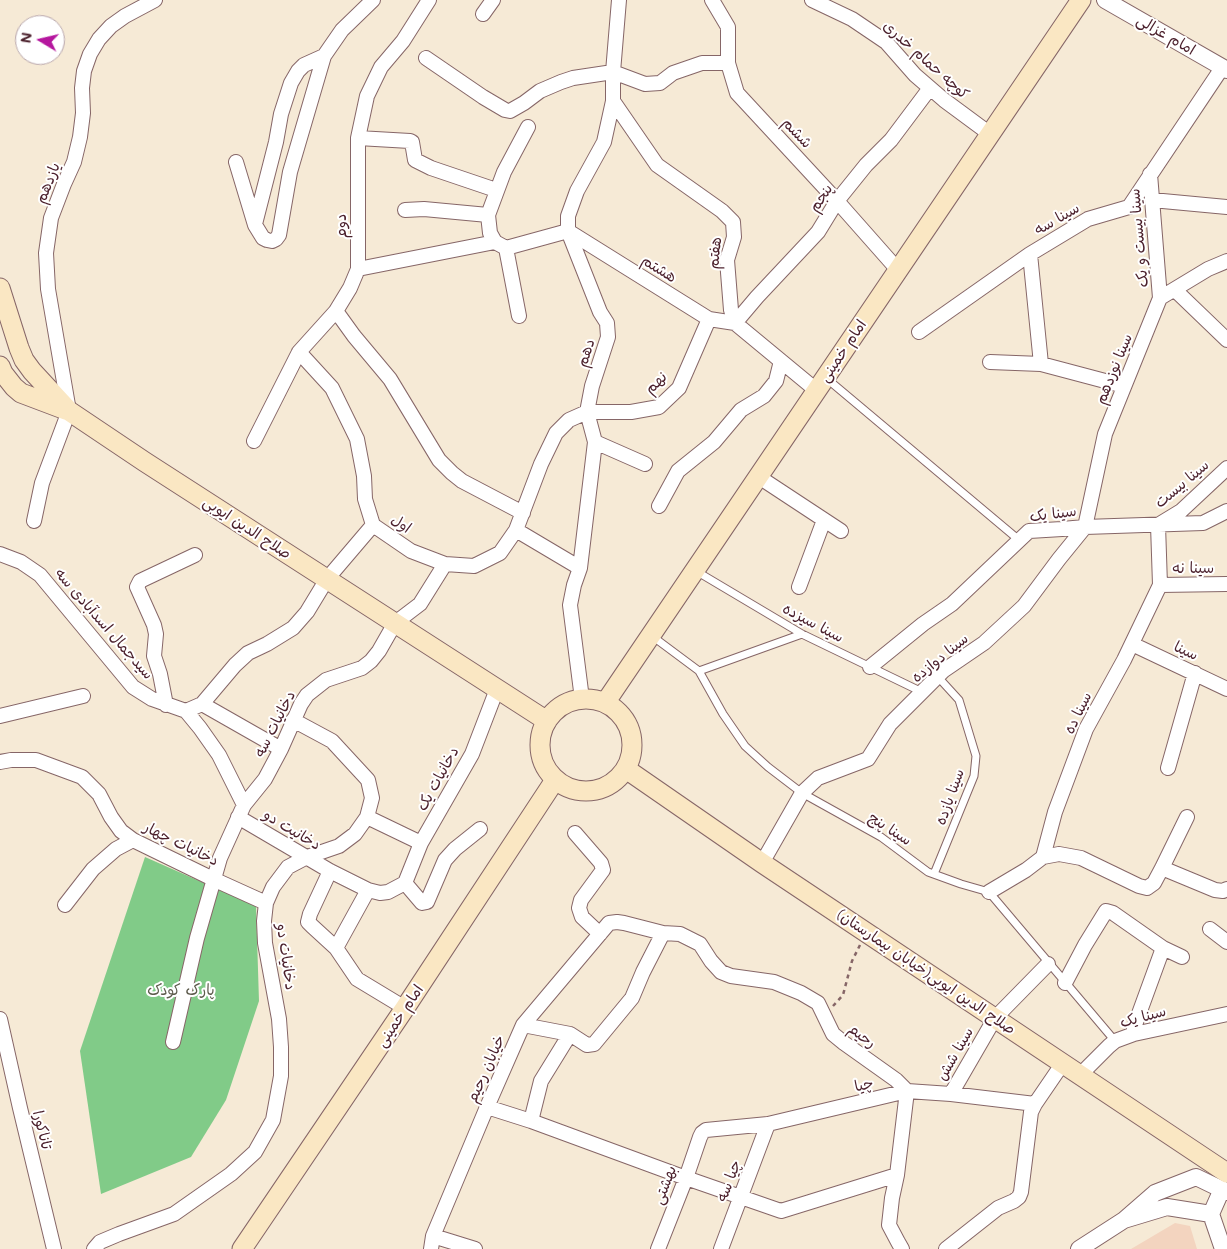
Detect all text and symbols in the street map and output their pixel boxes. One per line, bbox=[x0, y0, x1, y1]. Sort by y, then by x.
street label: امام غزالی bbox=[1133, 11, 1199, 59]
north arrow bbox=[15, 15, 65, 65]
street label: کوچه حمام خدری bbox=[879, 17, 973, 103]
text: N bbox=[15, 31, 36, 44]
street label: ششم bbox=[778, 114, 816, 152]
street label: یازدهم bbox=[32, 160, 64, 206]
street label: پنجم bbox=[805, 180, 837, 216]
street label: سینا بیست و یک bbox=[1126, 188, 1152, 288]
street label: سینا سه bbox=[1031, 199, 1083, 239]
street label: دوم bbox=[332, 214, 350, 238]
street label: هفتم bbox=[704, 236, 726, 270]
street label: هشتم bbox=[638, 251, 680, 287]
street label: امام خمینی bbox=[816, 316, 870, 386]
street label: سینا نوزدهم bbox=[1092, 331, 1136, 407]
street label: دهم bbox=[573, 337, 599, 369]
street label: نهم bbox=[641, 368, 671, 398]
street label: سینا بیست bbox=[1151, 456, 1213, 512]
street label: صلاح الدین ایوبی bbox=[200, 493, 294, 563]
street label: سینا یک bbox=[1029, 502, 1077, 526]
street label: اول bbox=[387, 511, 415, 537]
street label: سینا نه bbox=[1172, 559, 1214, 577]
street label: سیدجمال اسدآبادی سه bbox=[51, 565, 157, 683]
street label: سینا سیزده bbox=[779, 599, 847, 647]
street label: سینا دوازده bbox=[908, 630, 972, 686]
street label: سینا bbox=[1171, 638, 1201, 664]
street label: دخانیات سه bbox=[251, 688, 299, 760]
street label: سینا ده bbox=[1060, 689, 1096, 737]
street label: دخانیات یک bbox=[413, 744, 463, 814]
street label: سینا یازده bbox=[932, 766, 968, 828]
street label: دخانیت دو bbox=[260, 806, 324, 854]
street label: سینا پنج bbox=[865, 808, 915, 850]
street label: دخانیات چهار bbox=[141, 818, 221, 870]
street label: صلاح الدین ایوبی(خیابان بیمارستان) bbox=[833, 905, 1019, 1039]
street label: دخانیات دو bbox=[272, 923, 300, 991]
park label: پارک کودک bbox=[147, 981, 215, 999]
street label: امام خمینی bbox=[373, 981, 427, 1051]
street label: سینا یک bbox=[1118, 1002, 1168, 1032]
street label: رحیم bbox=[845, 1020, 879, 1052]
street label: سینا شش bbox=[933, 1024, 977, 1084]
street label: خیابان رحیم bbox=[463, 1032, 509, 1106]
street label: چیا bbox=[853, 1074, 875, 1096]
street label: تاناکورا bbox=[28, 1109, 56, 1151]
street label: چیا سه bbox=[713, 1158, 745, 1204]
street label: بهشتی bbox=[649, 1163, 681, 1207]

